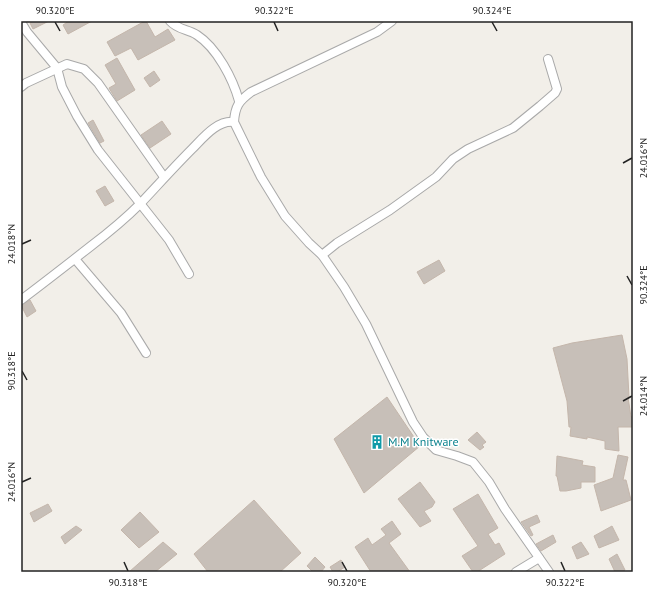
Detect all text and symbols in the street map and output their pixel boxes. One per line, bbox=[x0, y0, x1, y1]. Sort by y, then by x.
text: 90.320°E bbox=[36, 4, 75, 17]
text: 90.322°E bbox=[255, 4, 294, 17]
text: 90.324°E bbox=[473, 4, 512, 17]
text: 24.016°N bbox=[637, 138, 650, 178]
text: 24.018°N bbox=[5, 224, 18, 264]
text: 90.324°E bbox=[637, 266, 650, 305]
text: 90.318°E bbox=[5, 352, 18, 391]
text: 24.014°N bbox=[637, 376, 650, 416]
building icon: M.M Knitware bbox=[369, 434, 385, 450]
place label: M.M Knitware bbox=[388, 434, 459, 449]
text: 24.016°N bbox=[5, 462, 18, 502]
text: 90.318°E bbox=[109, 576, 148, 589]
text: 90.320°E bbox=[328, 576, 367, 589]
text: 90.322°E bbox=[546, 576, 585, 589]

